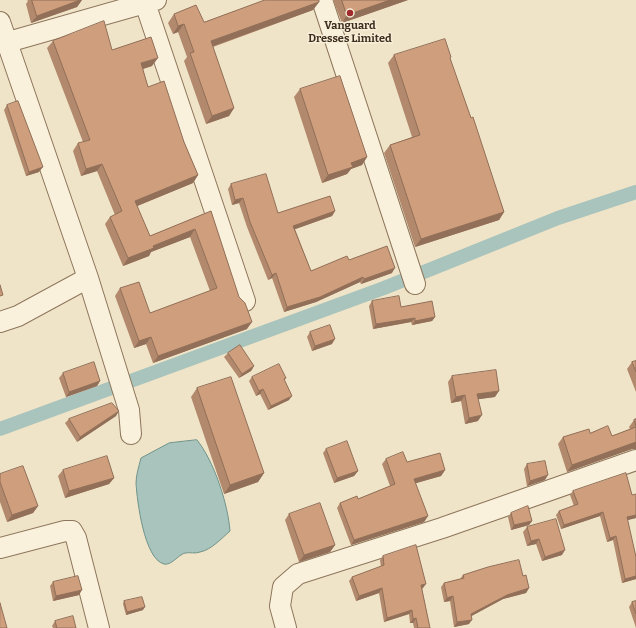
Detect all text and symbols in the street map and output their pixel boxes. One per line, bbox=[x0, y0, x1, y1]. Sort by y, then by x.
marker: Vanguard Dresses Limited bbox=[345, 8, 355, 18]
place label: Vanguard Dresses Limited bbox=[308, 19, 392, 45]

